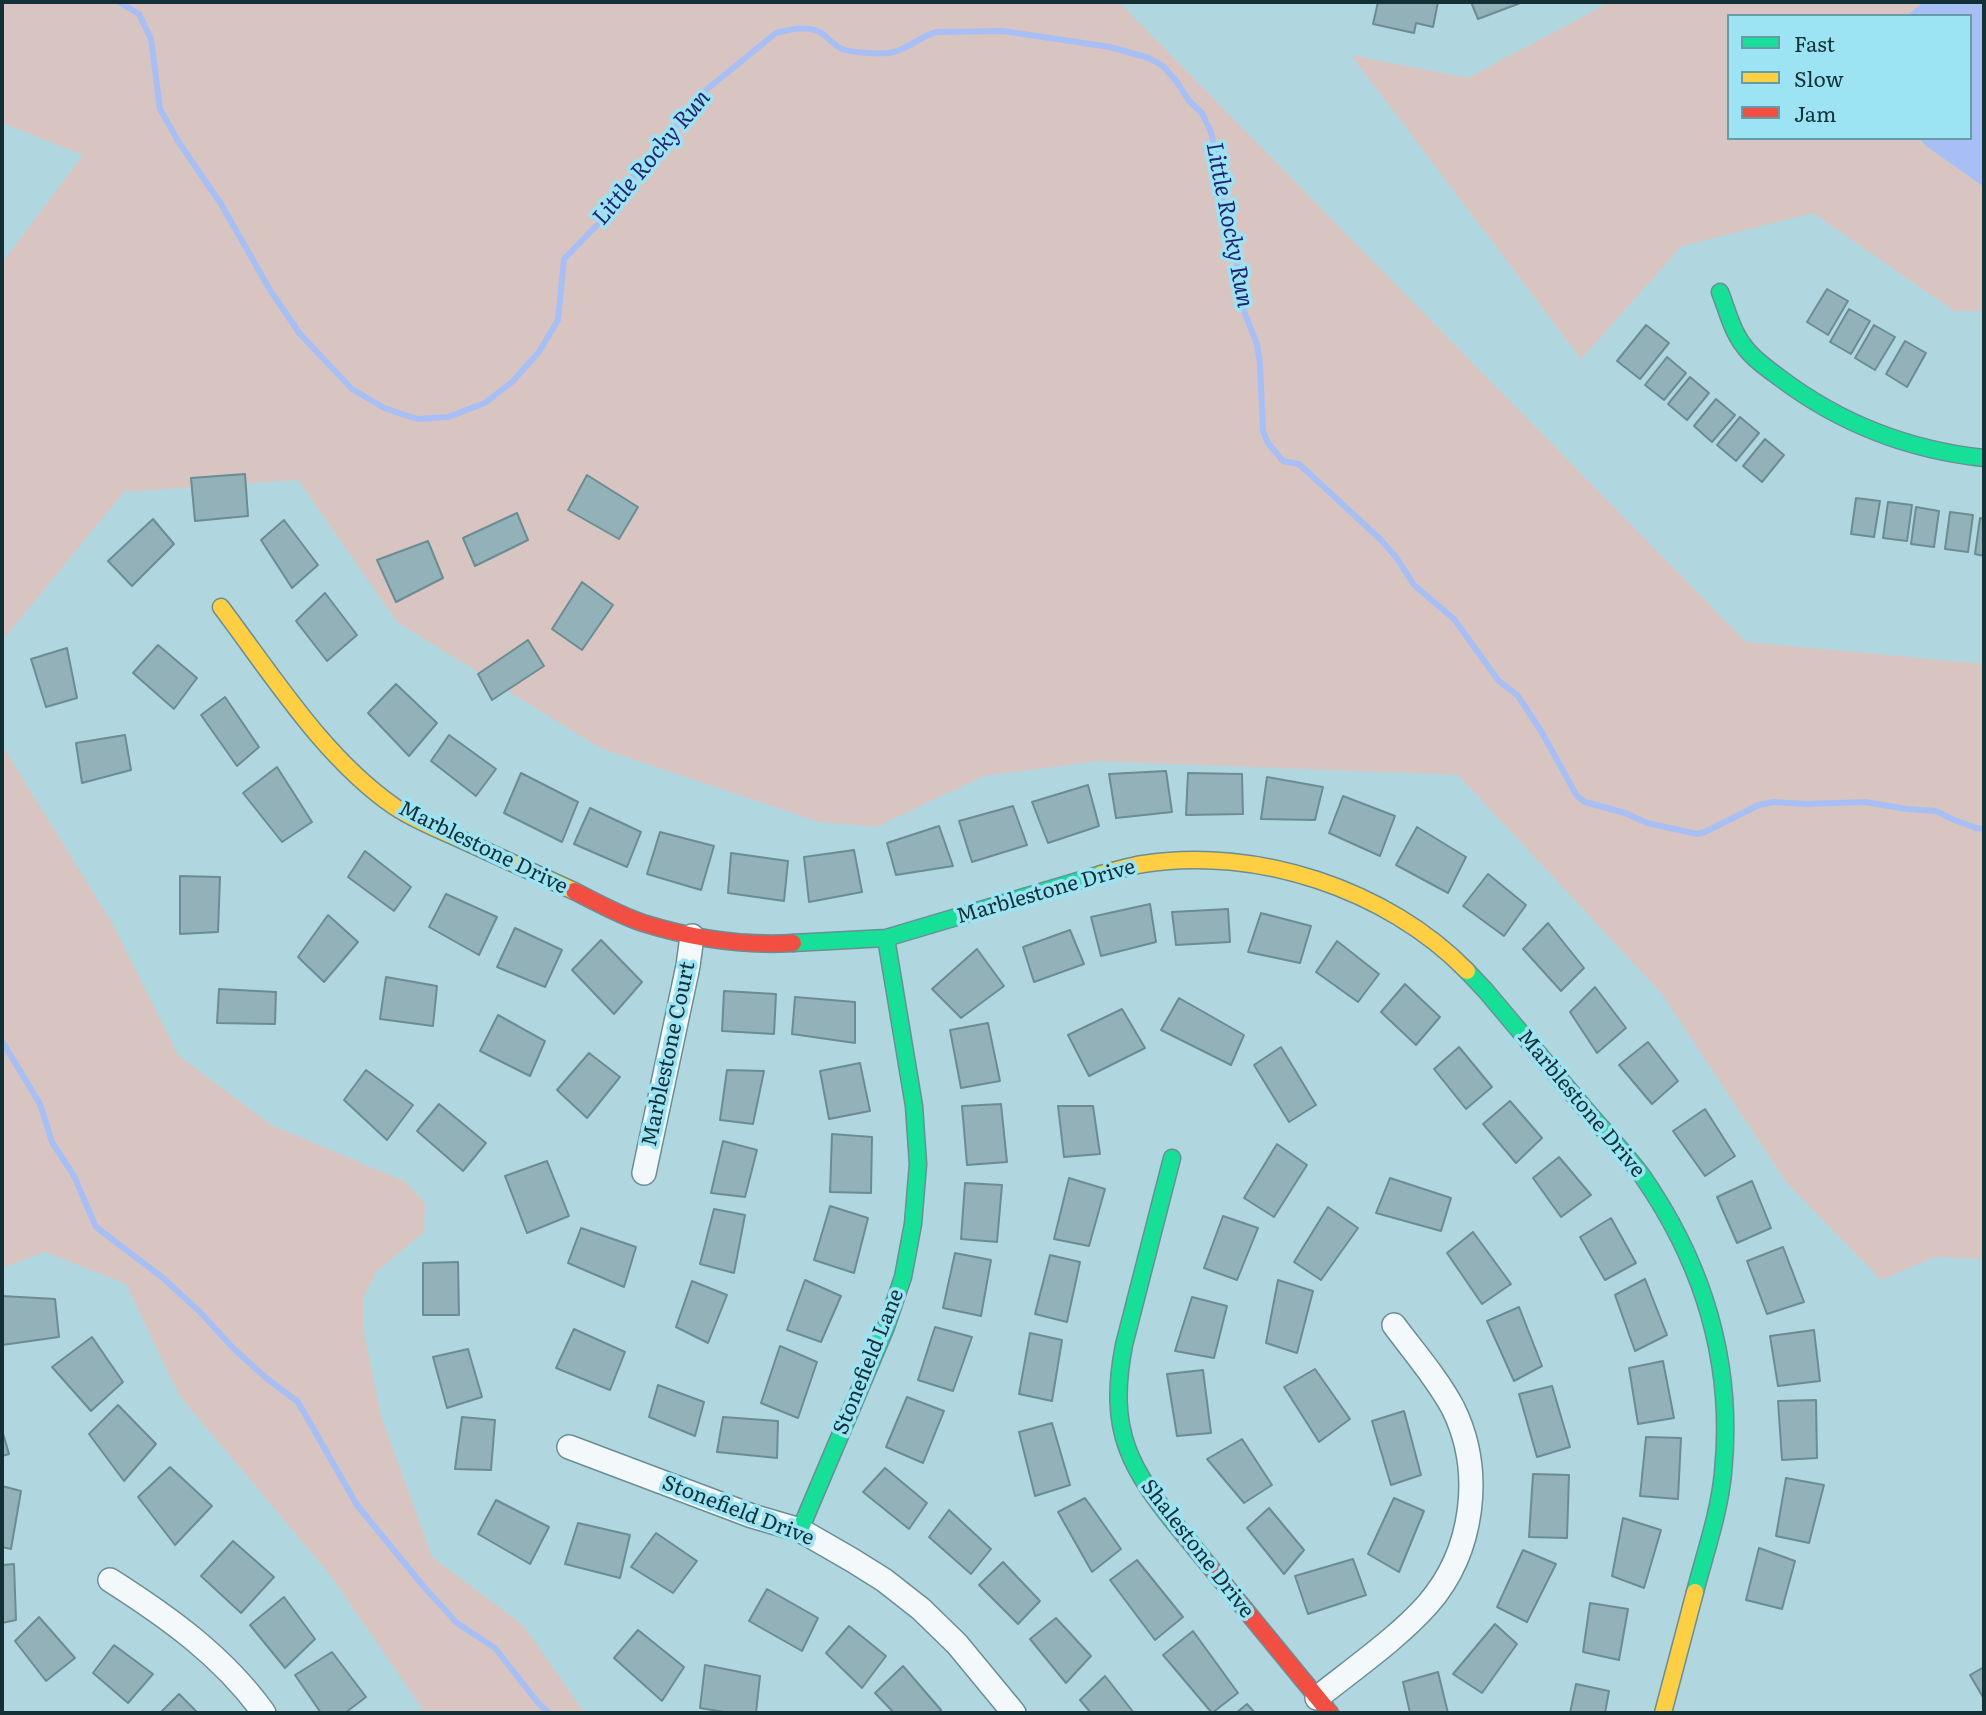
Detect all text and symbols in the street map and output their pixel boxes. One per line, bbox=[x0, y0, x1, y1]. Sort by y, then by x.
legend bbox=[1727, 14, 1972, 140]
text: Fast bbox=[1794, 27, 1835, 58]
text: Slow bbox=[1794, 62, 1844, 93]
water label: Little Rocky Run bbox=[588, 85, 716, 231]
text: Jam bbox=[1794, 97, 1836, 128]
water label: Little Rocky Run bbox=[1199, 140, 1259, 310]
street label: Marblestone Drive bbox=[394, 796, 572, 900]
street label: Marblestone Drive bbox=[954, 854, 1138, 930]
street label: Marblestone Court bbox=[637, 959, 701, 1149]
street label: Marblestone Drive bbox=[1512, 1025, 1650, 1183]
street label: Stonefield Lane bbox=[828, 1286, 910, 1438]
street label: Stonefield Drive bbox=[659, 1470, 817, 1552]
street label: Shalestone Drive bbox=[1135, 1475, 1259, 1623]

